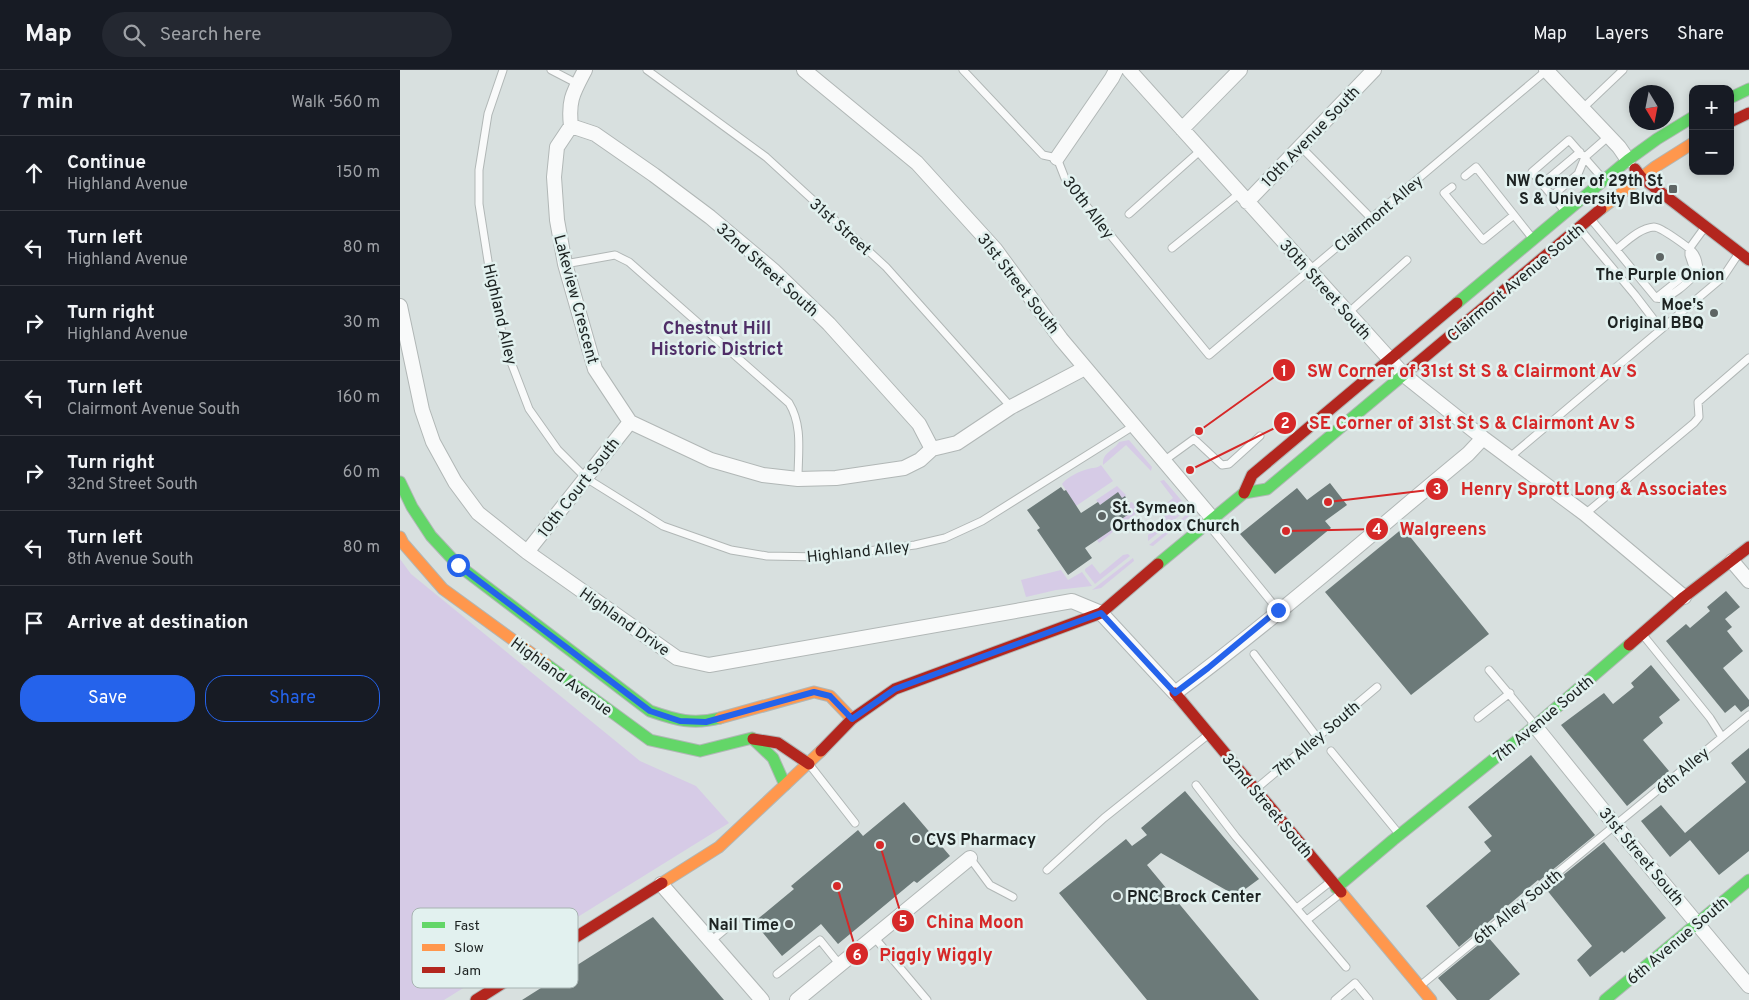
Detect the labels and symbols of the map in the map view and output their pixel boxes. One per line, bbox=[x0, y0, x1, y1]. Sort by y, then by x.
street label: 10th Avenue South bbox=[1258, 82, 1365, 192]
north arrow bbox=[1629, 85, 1674, 130]
street label: Clairmont Alley bbox=[1331, 172, 1428, 257]
place label: NW Corner of 29th St S & University Blvd bbox=[1506, 172, 1663, 210]
street label: 30th Alley bbox=[1057, 173, 1118, 244]
marker: NW Corner of 29th St S & University Blvd bbox=[1667, 183, 1679, 195]
street label: 31st Street bbox=[805, 194, 875, 260]
street label: 32nd Street South bbox=[711, 219, 822, 322]
street label: Clairmont Avenue South bbox=[1444, 220, 1589, 347]
street label: 31st Street South bbox=[972, 230, 1063, 339]
street label: Lakeview Crescent bbox=[548, 233, 602, 366]
street label: 30th Street South bbox=[1274, 236, 1375, 345]
marker: The Purple Onion bbox=[1654, 251, 1666, 263]
street label: Highland Alley bbox=[478, 262, 520, 367]
place label: The Purple Onion bbox=[1595, 266, 1725, 286]
place label: Moe's Original BBQ bbox=[1607, 296, 1704, 334]
marker: Moe's Original BBQ bbox=[1708, 307, 1720, 319]
district label: Chestnut Hill Historic District bbox=[651, 318, 783, 362]
callout: SW Corner of 31st St S & Clairmont Av S bbox=[1272, 354, 1648, 387]
text: SW Corner of 31st St S & Clairmont Av S bbox=[1307, 361, 1637, 384]
text: 1 bbox=[1281, 363, 1287, 382]
callout: SE Corner of 31st St S & Clairmont Av S bbox=[1273, 407, 1645, 440]
text: SE Corner of 31st St S & Clairmont Av S bbox=[1309, 413, 1635, 436]
text: 2 bbox=[1280, 415, 1290, 434]
street label: 10th Court South bbox=[534, 434, 625, 542]
callout: Henry Sprott Long & Associates bbox=[1425, 472, 1737, 505]
text: Henry Sprott Long & Associates bbox=[1461, 479, 1727, 502]
text: 3 bbox=[1433, 481, 1442, 500]
place label: St. Symeon Orthodox Church bbox=[1112, 499, 1240, 537]
marker: St. Symeon Orthodox Church bbox=[1096, 510, 1108, 522]
callout: Walgreens bbox=[1364, 513, 1496, 546]
text: Walgreens bbox=[1399, 519, 1487, 542]
text: 4 bbox=[1372, 521, 1382, 540]
street label: Highland Alley bbox=[806, 538, 911, 568]
route start bbox=[447, 554, 470, 577]
street label: Highland Drive bbox=[575, 584, 673, 661]
route end bbox=[1267, 599, 1290, 622]
street label: Highland Avenue bbox=[506, 634, 616, 721]
street label: 7th Avenue South bbox=[1490, 672, 1599, 767]
street label: 7th Alley South bbox=[1270, 697, 1365, 782]
street label: 6th Alley bbox=[1653, 743, 1714, 800]
street label: 32nd Street South bbox=[1217, 750, 1316, 863]
street label: 31st Street South bbox=[1594, 804, 1687, 911]
place label: CVS Pharmacy bbox=[926, 831, 1036, 851]
marker: CVS Pharmacy bbox=[910, 833, 922, 845]
street label: 6th Alley South bbox=[1470, 865, 1567, 950]
place label: PNC Brock Center bbox=[1127, 888, 1262, 908]
marker: PNC Brock Center bbox=[1111, 890, 1123, 902]
street label: 6th Avenue South bbox=[1623, 893, 1733, 990]
callout: China Moon bbox=[891, 905, 1034, 938]
legend bbox=[412, 908, 578, 988]
text: China Moon bbox=[926, 912, 1024, 935]
text: 5 bbox=[898, 913, 908, 932]
place label: Nail Time bbox=[708, 916, 779, 936]
text: Fast bbox=[454, 918, 480, 935]
marker: Nail Time bbox=[783, 918, 795, 930]
callout: Piggly Wiggly bbox=[844, 938, 1003, 971]
text: Slow bbox=[454, 940, 484, 957]
text: Piggly Wiggly bbox=[879, 945, 993, 968]
text: 6 bbox=[852, 947, 862, 966]
text: Jam bbox=[454, 963, 481, 980]

